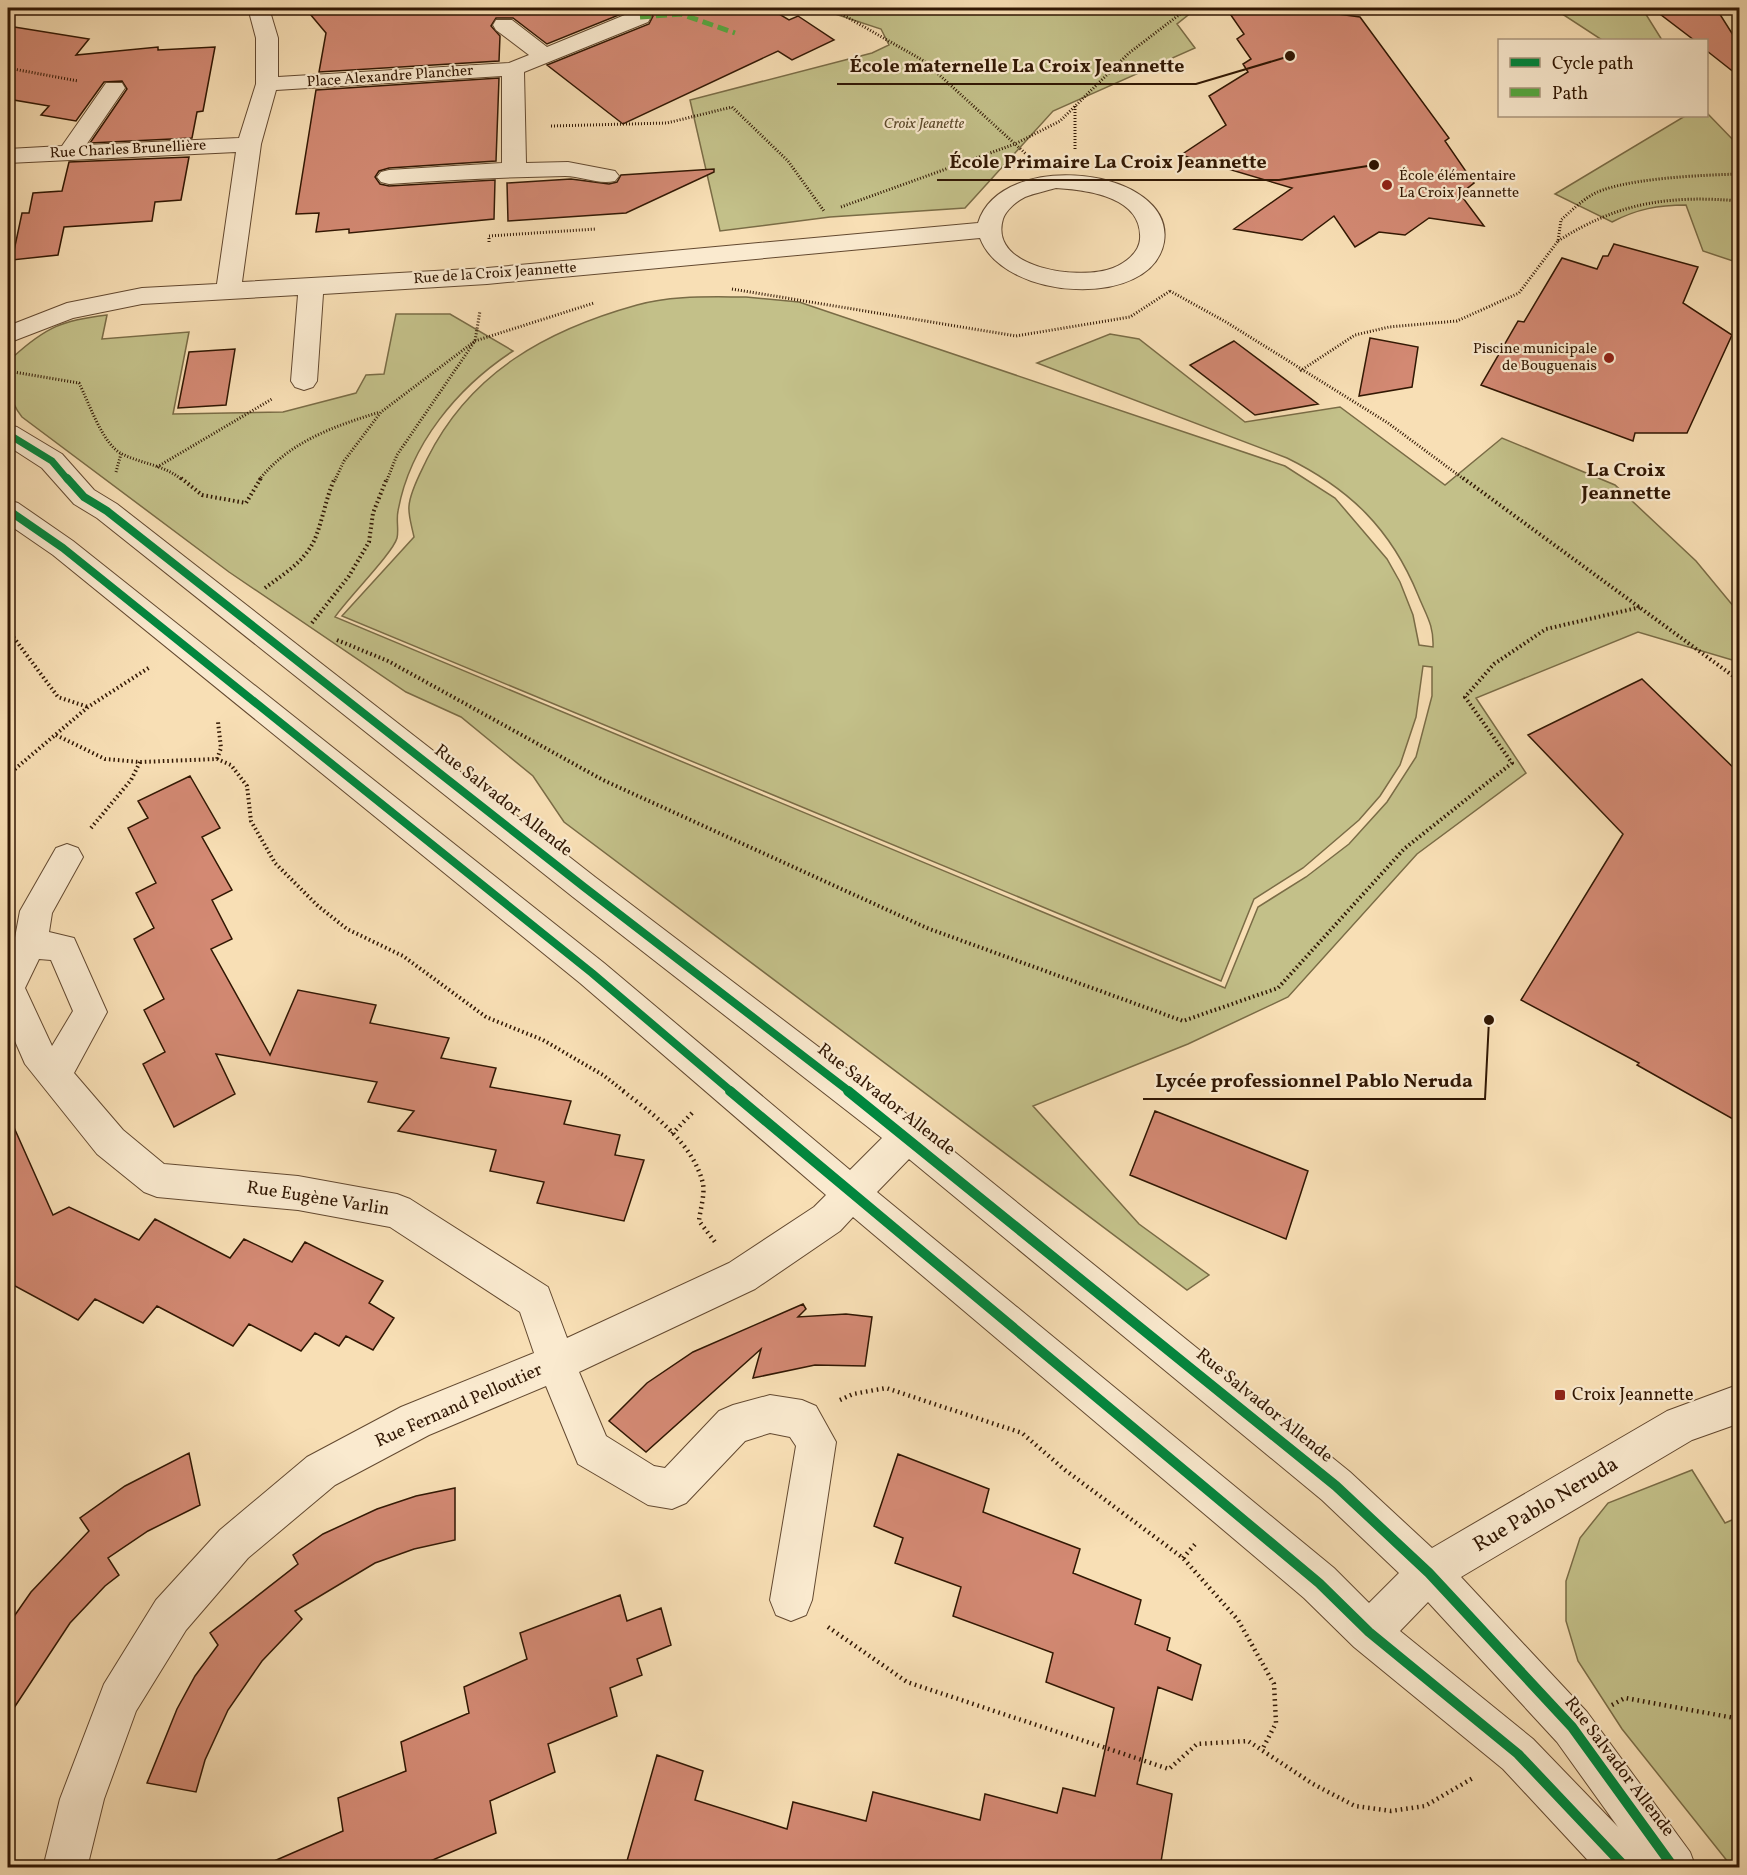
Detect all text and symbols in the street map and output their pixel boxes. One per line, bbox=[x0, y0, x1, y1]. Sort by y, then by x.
legend bbox=[1498, 39, 1708, 117]
callout: École maternelle La Croix Jeannette bbox=[837, 46, 1196, 84]
text: Cycle path bbox=[1552, 52, 1634, 77]
text: École maternelle La Croix Jeannette bbox=[850, 53, 1185, 81]
street label: Place Alexandre Plancher bbox=[306, 61, 474, 93]
text: Path bbox=[1552, 82, 1588, 107]
park label: Croix Jeanette bbox=[884, 114, 965, 135]
street label: Rue Charles Brunellière bbox=[49, 135, 207, 165]
callout: École Primaire La Croix Jeannette bbox=[937, 142, 1279, 180]
text: École Primaire La Croix Jeannette bbox=[949, 149, 1267, 177]
place label: École élémentaire La Croix Jeannette bbox=[1399, 166, 1519, 204]
marker: École élémentaire La Croix Jeannette bbox=[1380, 178, 1394, 192]
street label: Rue de la Croix Jeannette bbox=[413, 258, 577, 290]
place label: Piscine municipale de Bouguenais bbox=[1473, 339, 1597, 377]
marker: Piscine municipale de Bouguenais bbox=[1602, 351, 1616, 365]
district label: La Croix Jeannette bbox=[1580, 457, 1671, 508]
street label: Rue Salvador Allende bbox=[428, 739, 578, 863]
street label: Rue Salvador Allende bbox=[811, 1038, 961, 1162]
callout: Lycée professionnel Pablo Neruda bbox=[1143, 1061, 1485, 1099]
text: Lycée professionnel Pablo Neruda bbox=[1155, 1068, 1473, 1096]
street label: Rue Eugène Varlin bbox=[245, 1175, 392, 1223]
street label: Rue Salvador Allende bbox=[1190, 1343, 1338, 1469]
street label: Rue Fernand Pelloutier bbox=[371, 1358, 547, 1454]
place label: Croix Jeannette bbox=[1572, 1383, 1694, 1408]
marker: Croix Jeannette bbox=[1553, 1388, 1567, 1402]
street label: Rue Pablo Neruda bbox=[1468, 1450, 1624, 1560]
street label: Rue Salvador Allende bbox=[1558, 1692, 1680, 1842]

